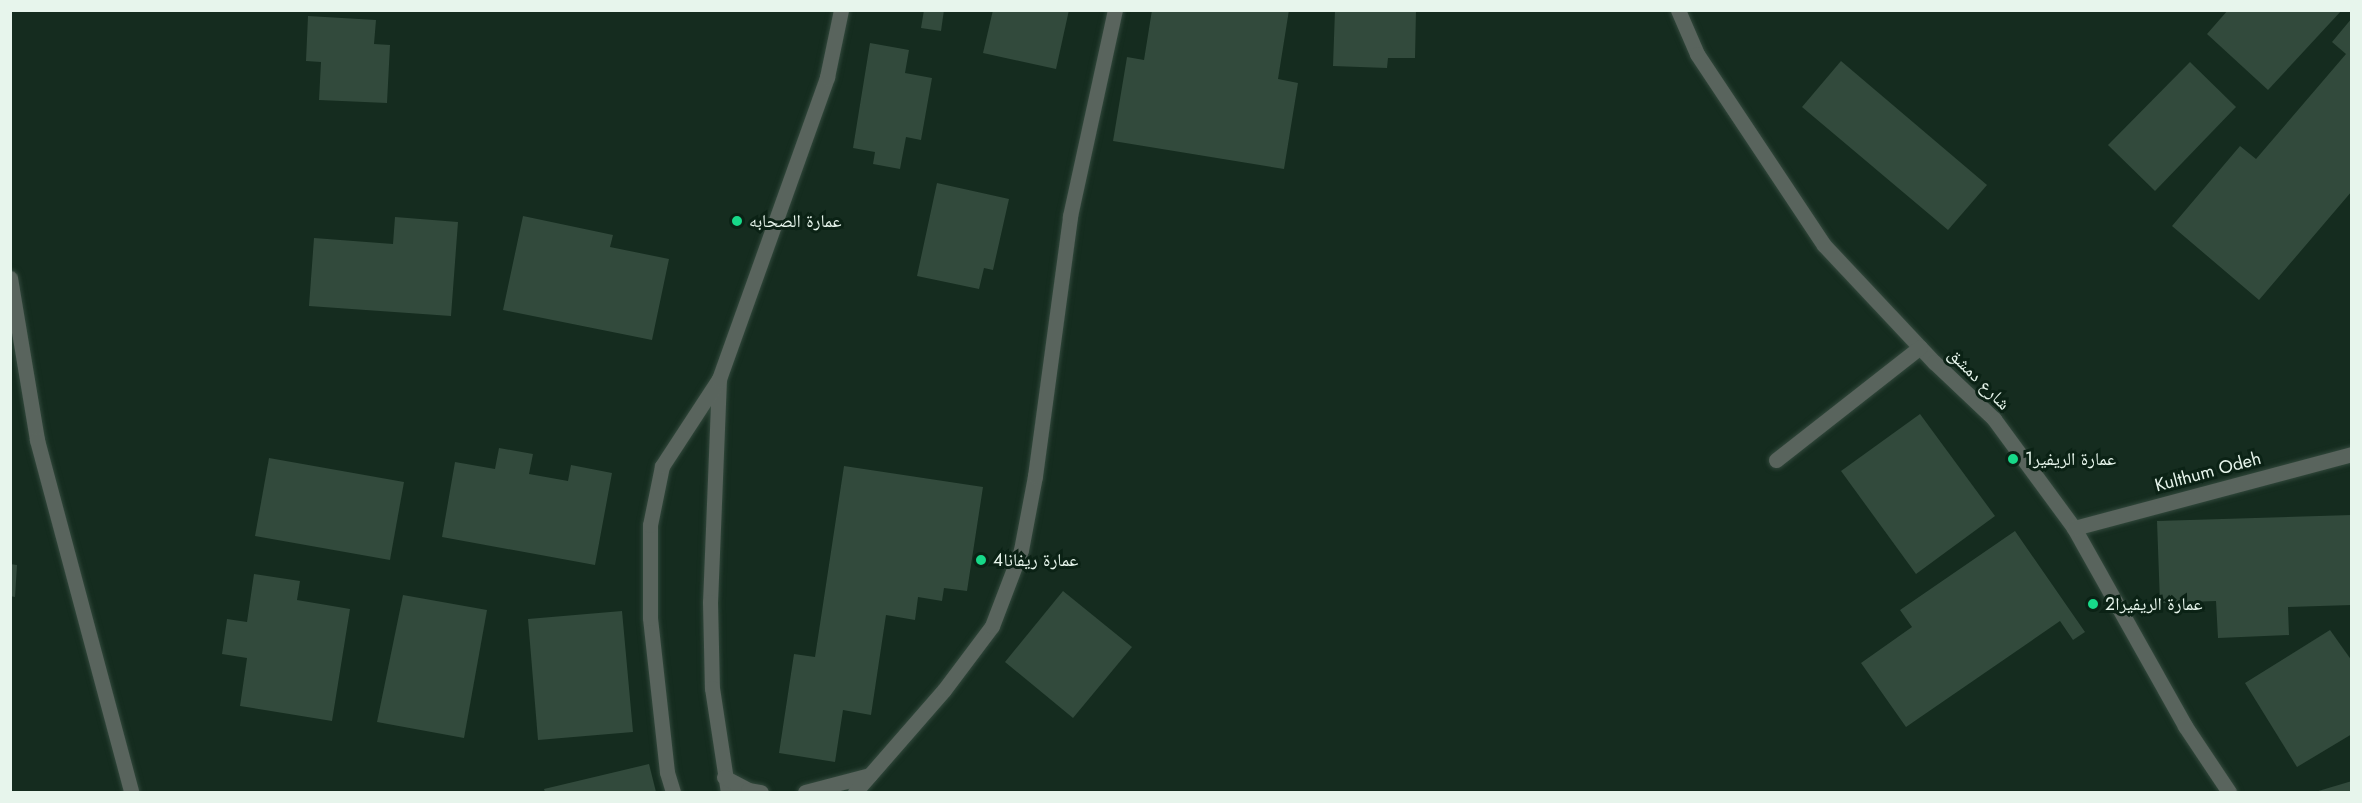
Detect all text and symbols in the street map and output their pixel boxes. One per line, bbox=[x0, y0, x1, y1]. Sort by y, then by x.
place label: عمارة الصحابه bbox=[749, 210, 842, 232]
marker: عمارة الصحابه bbox=[730, 214, 744, 228]
street label: شارع دمشق bbox=[1944, 344, 2014, 414]
street label: Kulthum Odeh bbox=[2153, 447, 2263, 497]
place label: عمارة الريفير1 bbox=[2025, 448, 2116, 470]
marker: عمارة الريفير1 bbox=[2006, 452, 2020, 466]
place label: عمارة ريفانا4 bbox=[993, 549, 1078, 571]
marker: عمارة ريفانا4 bbox=[974, 553, 988, 567]
place label: عمارة الريفيرا2 bbox=[2105, 593, 2203, 615]
marker: عمارة الريفيرا2 bbox=[2086, 597, 2100, 611]

